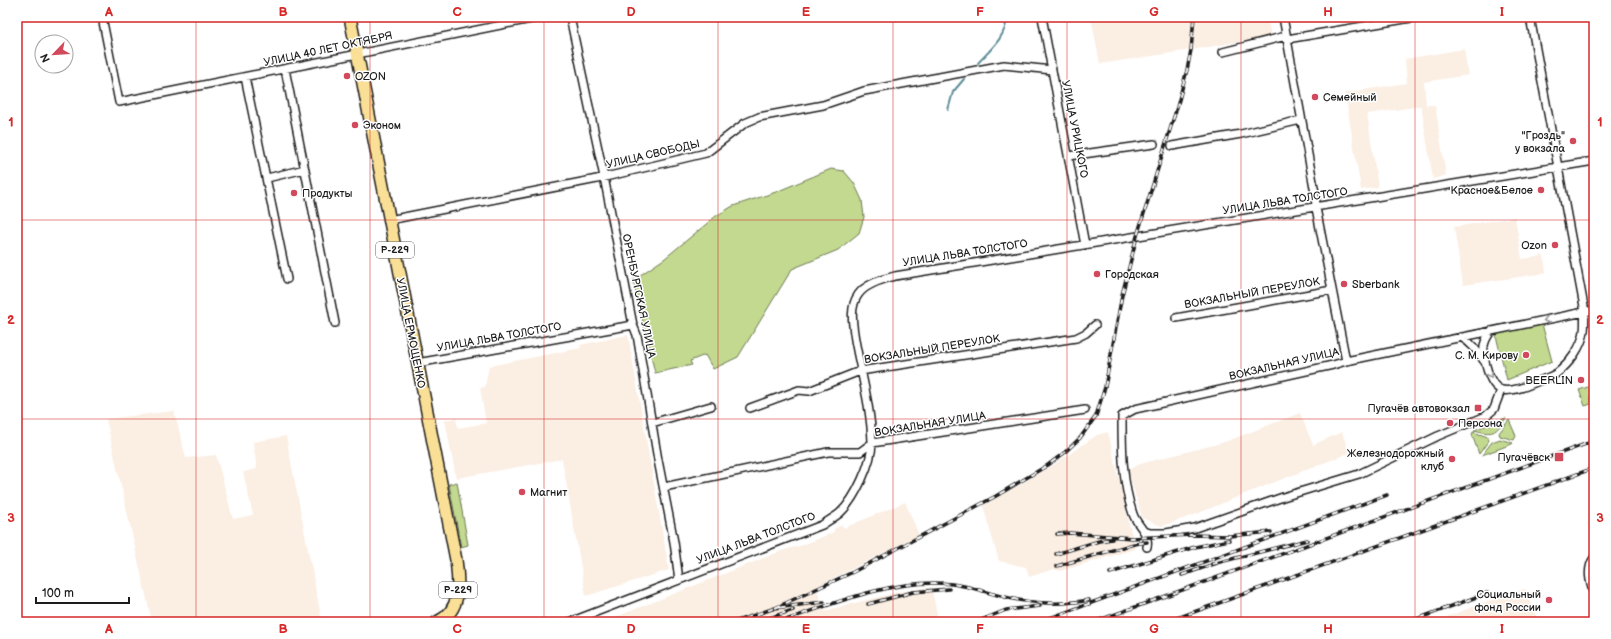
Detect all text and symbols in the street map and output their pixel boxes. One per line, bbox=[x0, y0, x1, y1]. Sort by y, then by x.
text: A bbox=[104, 4, 113, 20]
text: B bbox=[278, 4, 288, 20]
text: C bbox=[452, 4, 462, 20]
text: D bbox=[626, 4, 636, 20]
text: E bbox=[802, 4, 811, 20]
text: F bbox=[976, 4, 984, 20]
text: G bbox=[1149, 4, 1159, 20]
text: H bbox=[1323, 4, 1333, 20]
text: I bbox=[1500, 4, 1504, 20]
street label: УЛИЦА 40 ЛЕТ ОКТЯБРЯ bbox=[262, 29, 394, 69]
north arrow bbox=[34, 34, 74, 74]
text: N bbox=[38, 52, 53, 65]
place label: OZON bbox=[355, 70, 386, 83]
marker: OZON bbox=[342, 71, 352, 81]
street label: УЛИЦА УРИЦКОГО bbox=[1059, 79, 1091, 179]
place label: Семейный bbox=[1323, 91, 1377, 104]
marker: Семейный bbox=[1310, 92, 1320, 102]
text: 1 bbox=[8, 114, 14, 130]
text: 1 bbox=[1597, 114, 1603, 130]
place label: Эконом bbox=[363, 119, 401, 132]
marker: Эконом bbox=[350, 120, 360, 130]
place label: "Гроздь" у вокзала bbox=[1515, 129, 1565, 155]
marker: "Гроздь" у вокзала bbox=[1568, 136, 1578, 146]
street label: УЛИЦА СВОБОДЫ bbox=[605, 137, 701, 171]
place label: Красное&Белое bbox=[1451, 184, 1533, 197]
street label: УЛИЦА ЛЬВА ТОЛСТОГО bbox=[1222, 185, 1348, 217]
marker: Красное&Белое bbox=[1536, 185, 1546, 195]
place label: Продукты bbox=[302, 187, 353, 200]
marker: Продукты bbox=[289, 188, 299, 198]
street label: ОРЕНБУРГСКАЯ УЛИЦА bbox=[619, 233, 659, 360]
street label: УЛИЦА ЛЬВА ТОЛСТОГО bbox=[902, 237, 1028, 269]
place label: Ozon bbox=[1521, 239, 1547, 252]
marker: Ozon bbox=[1550, 240, 1560, 250]
road number: Р-229 bbox=[376, 242, 414, 258]
place label: Городская bbox=[1105, 268, 1159, 281]
marker: Городская bbox=[1092, 269, 1102, 279]
street label: ВОКЗАЛЬНЫЙ ПЕРЕУЛОК bbox=[1183, 275, 1322, 311]
street label: УЛИЦА ЕРМОЩЕНКО bbox=[394, 277, 428, 390]
place label: Sberbank bbox=[1352, 278, 1400, 291]
marker: Sberbank bbox=[1339, 279, 1349, 289]
text: 2 bbox=[7, 312, 15, 328]
text: 2 bbox=[1596, 312, 1604, 328]
one-way arrow bbox=[1543, 315, 1549, 324]
street label: УЛИЦА ЛЬВА ТОЛСТОГО bbox=[436, 320, 562, 354]
street label: ВОКЗАЛЬНЫЙ ПЕРЕУЛОК bbox=[863, 332, 1002, 366]
street label: ВОКЗАЛЬНАЯ УЛИЦА bbox=[1228, 345, 1340, 383]
place label: С. М. Кирову bbox=[1455, 349, 1518, 362]
marker: С. М. Кирову bbox=[1521, 350, 1531, 360]
one-way arrow bbox=[1485, 371, 1493, 378]
place label: BEERLIN bbox=[1525, 374, 1573, 387]
marker: BEERLIN bbox=[1576, 375, 1586, 385]
place label: Пугачёв автовокзал bbox=[1367, 402, 1470, 415]
marker: Пугачёв автовокзал bbox=[1473, 403, 1483, 413]
street label: ВОКЗАЛЬНАЯ УЛИЦА bbox=[874, 409, 987, 439]
place label: Персона bbox=[1458, 417, 1503, 430]
marker: Персона bbox=[1445, 418, 1455, 428]
place label: Железнодорожный клуб bbox=[1347, 447, 1444, 473]
place label: Пугачёвск bbox=[1497, 451, 1550, 464]
marker: Пугачёвск bbox=[1553, 451, 1565, 463]
marker: Железнодорожный клуб bbox=[1447, 454, 1457, 464]
place label: Магнит bbox=[530, 486, 567, 499]
marker: Магнит bbox=[517, 487, 527, 497]
street label: УЛИЦА ЛЬВА ТОЛСТОГО bbox=[695, 509, 817, 567]
text: 3 bbox=[7, 510, 15, 526]
text: 3 bbox=[1596, 510, 1604, 526]
scale bar bbox=[36, 579, 129, 605]
road number: Р-229 bbox=[439, 582, 477, 598]
text: 100 m bbox=[42, 586, 74, 601]
place label: Социальный фонд России bbox=[1474, 588, 1541, 614]
marker: Социальный фонд России bbox=[1544, 595, 1554, 605]
text: A bbox=[104, 621, 113, 637]
text: B bbox=[278, 621, 288, 637]
text: C bbox=[452, 621, 462, 637]
text: D bbox=[626, 621, 636, 637]
text: E bbox=[802, 621, 811, 637]
text: F bbox=[976, 621, 984, 637]
text: G bbox=[1149, 621, 1159, 637]
text: H bbox=[1323, 621, 1333, 637]
text: I bbox=[1500, 621, 1504, 637]

